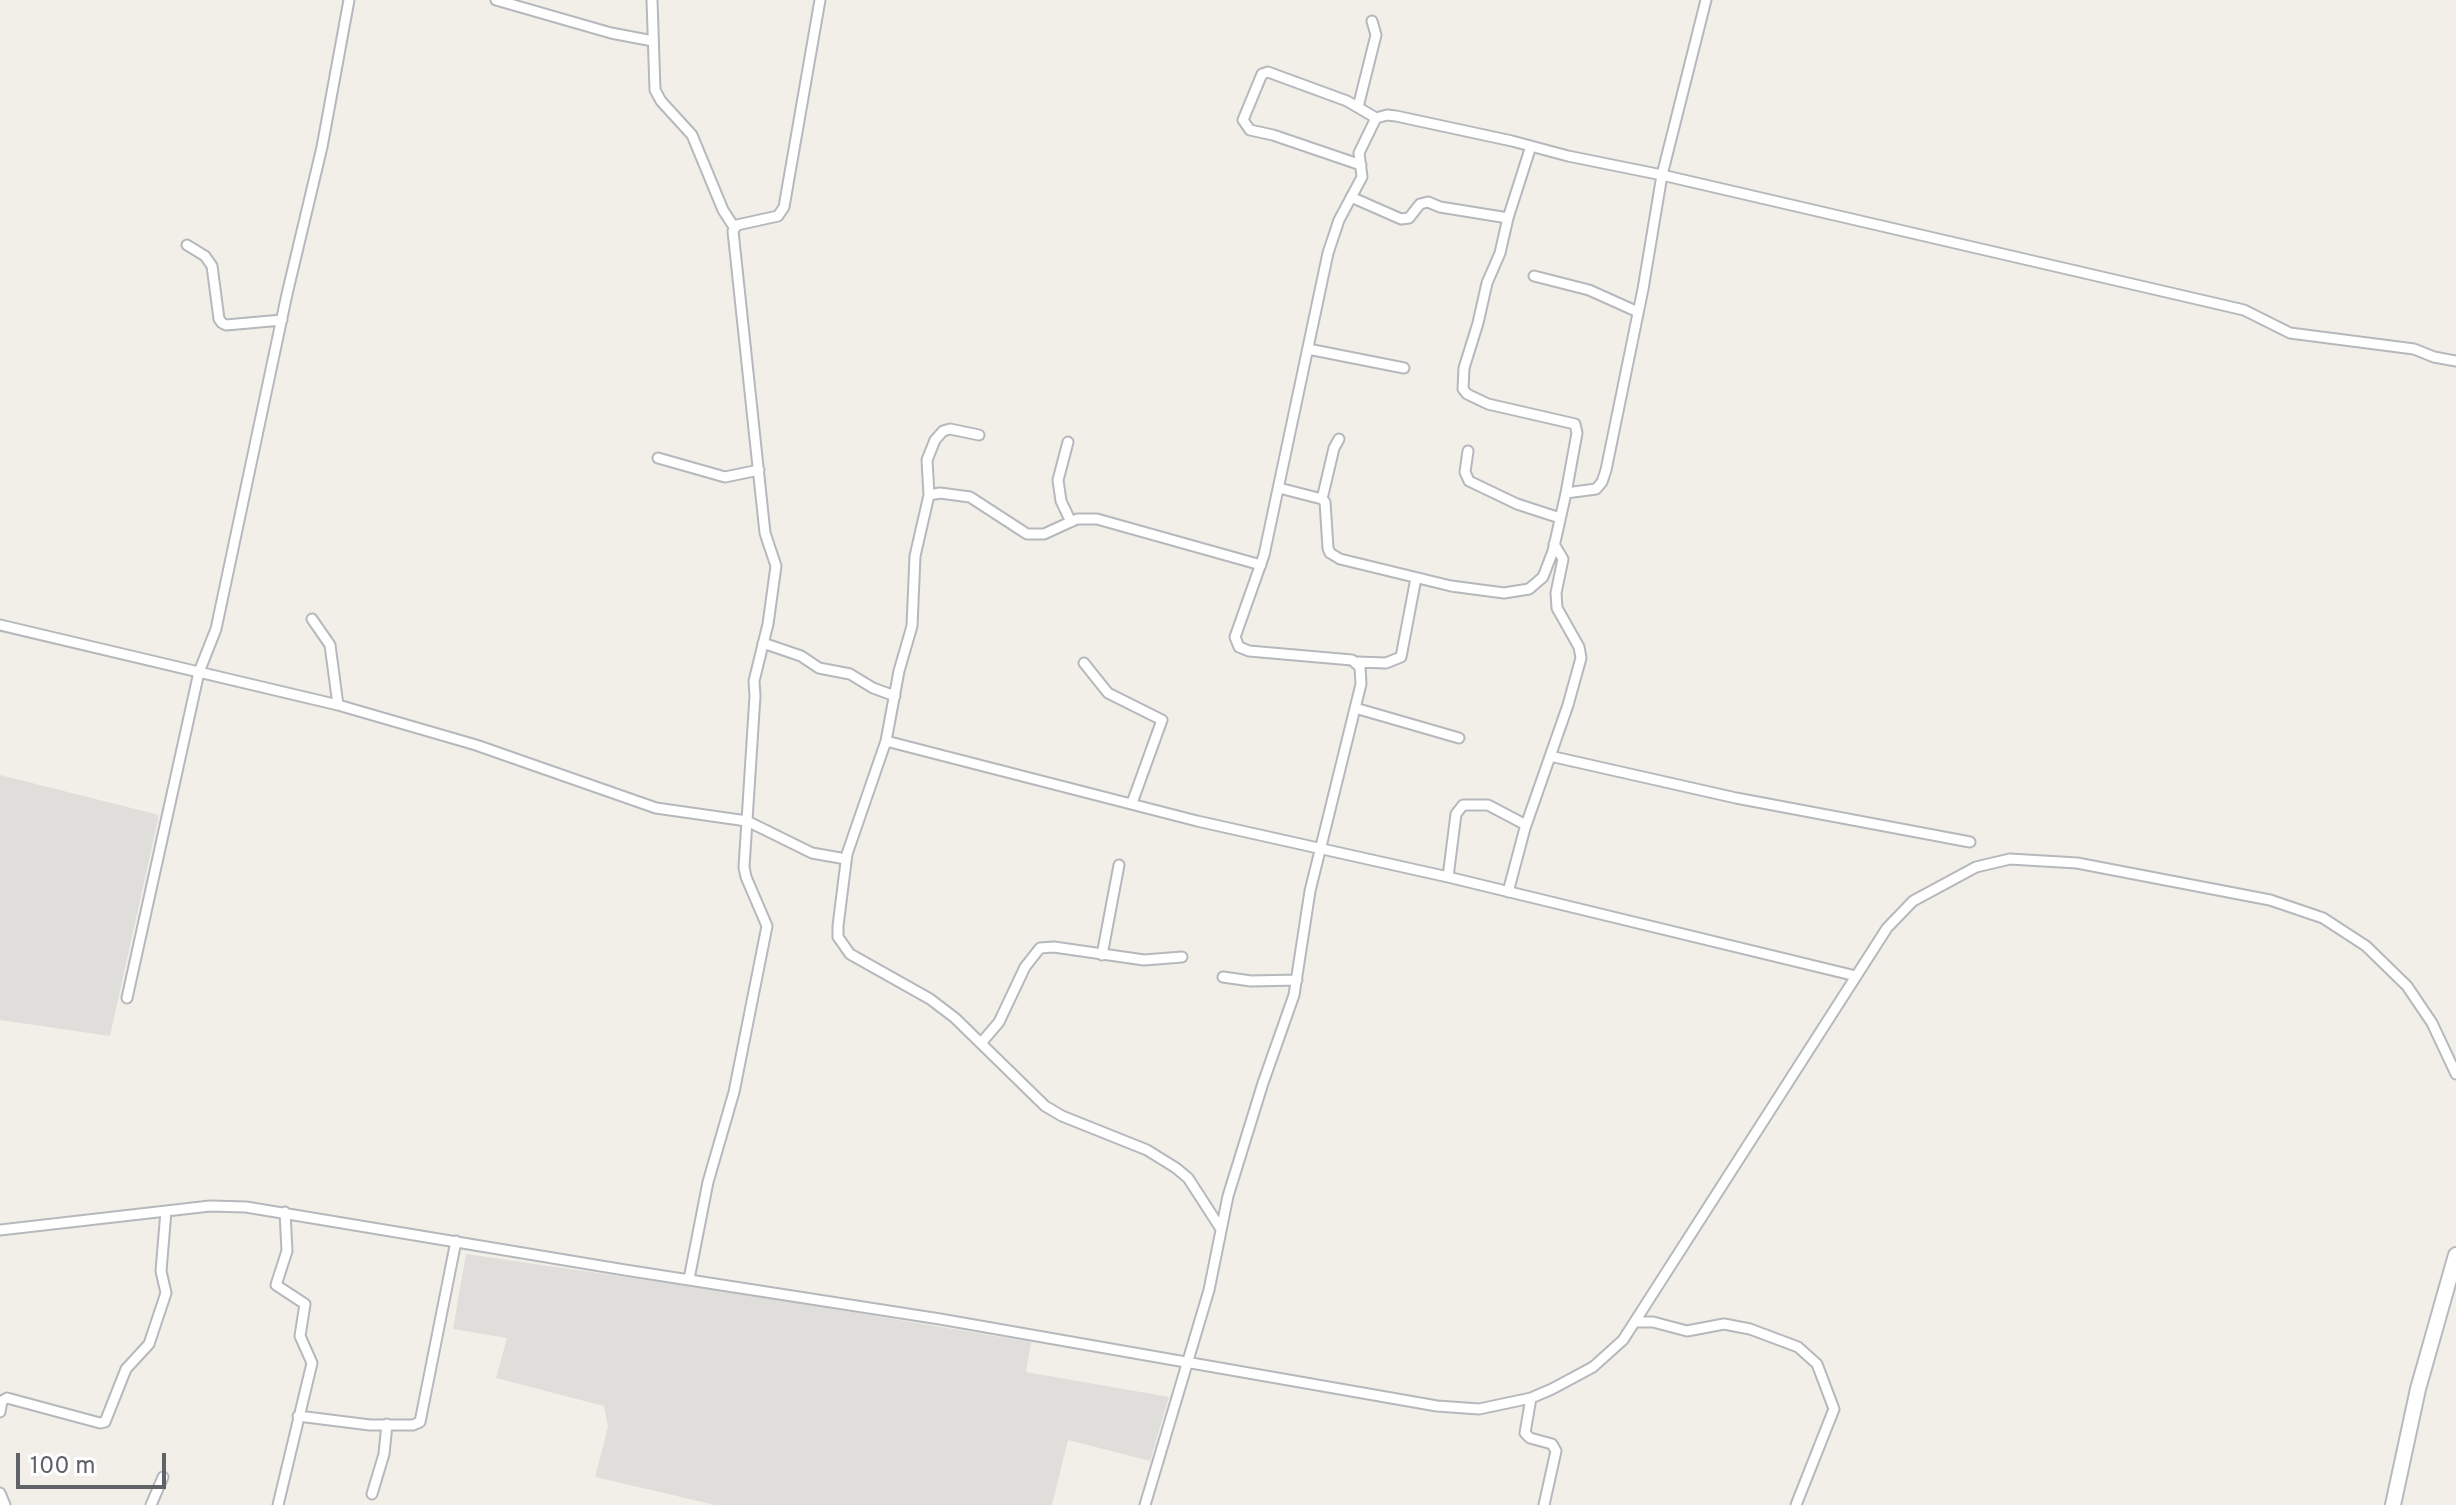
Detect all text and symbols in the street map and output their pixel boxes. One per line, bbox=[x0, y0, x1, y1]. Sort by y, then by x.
scale bar bbox=[20, 1437, 170, 1487]
text: 100 m bbox=[30, 1452, 96, 1482]

